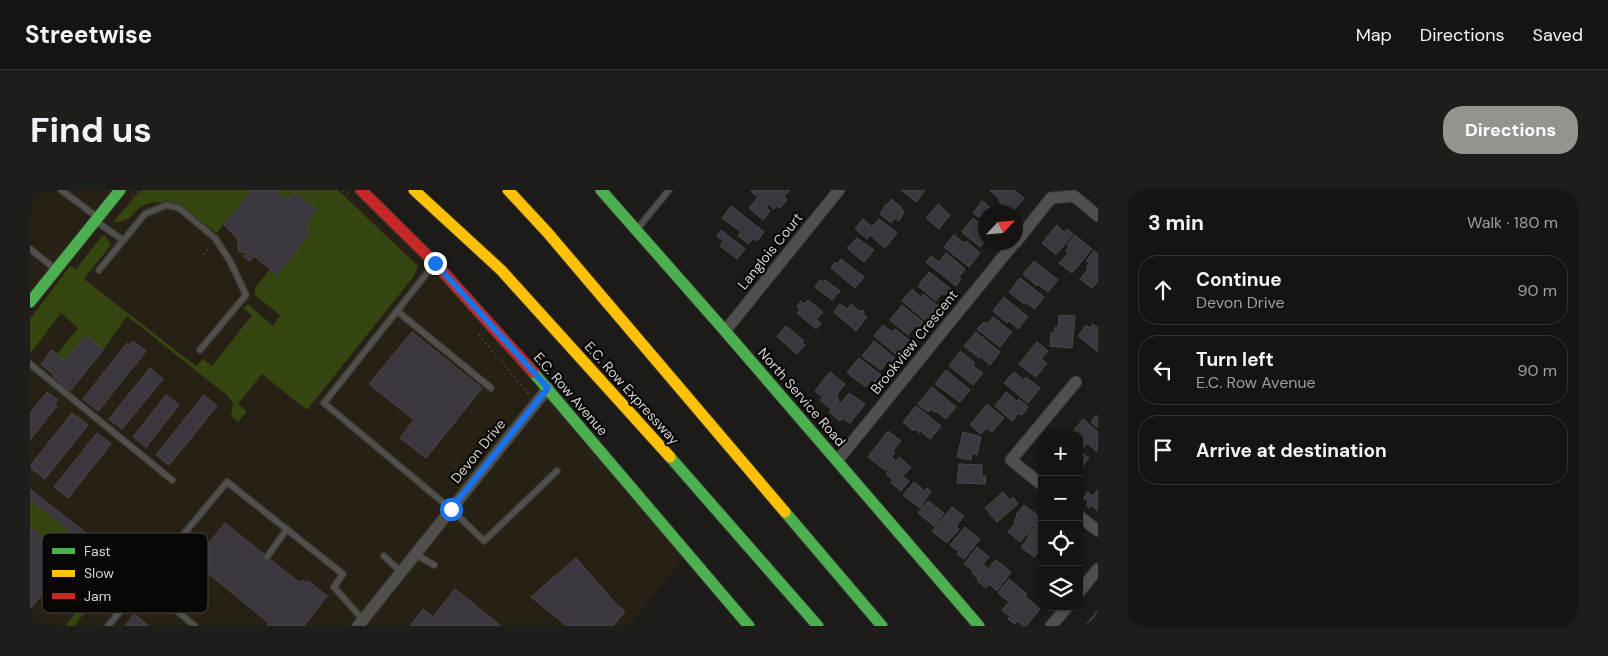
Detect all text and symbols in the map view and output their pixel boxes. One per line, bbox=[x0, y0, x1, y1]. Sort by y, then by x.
text: Streetwise bbox=[25, 19, 152, 50]
text: Map bbox=[1356, 23, 1392, 47]
text: Directions bbox=[1420, 23, 1505, 47]
text: Saved bbox=[1533, 23, 1583, 47]
button: Directions bbox=[1443, 106, 1578, 154]
text: Find us bbox=[30, 107, 152, 153]
north arrow bbox=[978, 205, 1023, 250]
street label: Langlois Court bbox=[734, 209, 806, 293]
text: 3 min bbox=[1148, 209, 1204, 237]
text: Walk · 180 m bbox=[1467, 212, 1558, 233]
route end bbox=[424, 252, 447, 275]
text: Continue bbox=[1196, 267, 1282, 292]
icon: ahead bbox=[1149, 276, 1177, 304]
text: 90 m bbox=[1517, 280, 1557, 301]
street label: Brookview Crescent bbox=[866, 286, 962, 398]
text: Devon Drive bbox=[1196, 292, 1285, 313]
street label: E.C. Row Expressway bbox=[581, 338, 683, 449]
street label: North Service Road bbox=[754, 344, 850, 450]
text: Turn left bbox=[1196, 347, 1274, 372]
street label: E.C. Row Avenue bbox=[530, 349, 612, 439]
icon: left bbox=[1149, 356, 1177, 384]
text: 90 m bbox=[1517, 360, 1557, 381]
text: E.C. Row Avenue bbox=[1196, 372, 1316, 393]
street label: Devon Drive bbox=[447, 415, 509, 487]
map controls bbox=[1038, 431, 1083, 611]
button: + bbox=[1038, 431, 1083, 476]
icon: arrive bbox=[1149, 436, 1177, 464]
text: Arrive at destination bbox=[1196, 438, 1387, 463]
button: − bbox=[1038, 476, 1083, 521]
route start bbox=[440, 498, 463, 521]
button: locate bbox=[1038, 521, 1083, 566]
legend bbox=[42, 533, 208, 613]
text: Fast bbox=[84, 542, 111, 560]
text: Slow bbox=[84, 564, 114, 582]
button: layers bbox=[1038, 566, 1083, 611]
text: Jam bbox=[84, 587, 111, 605]

